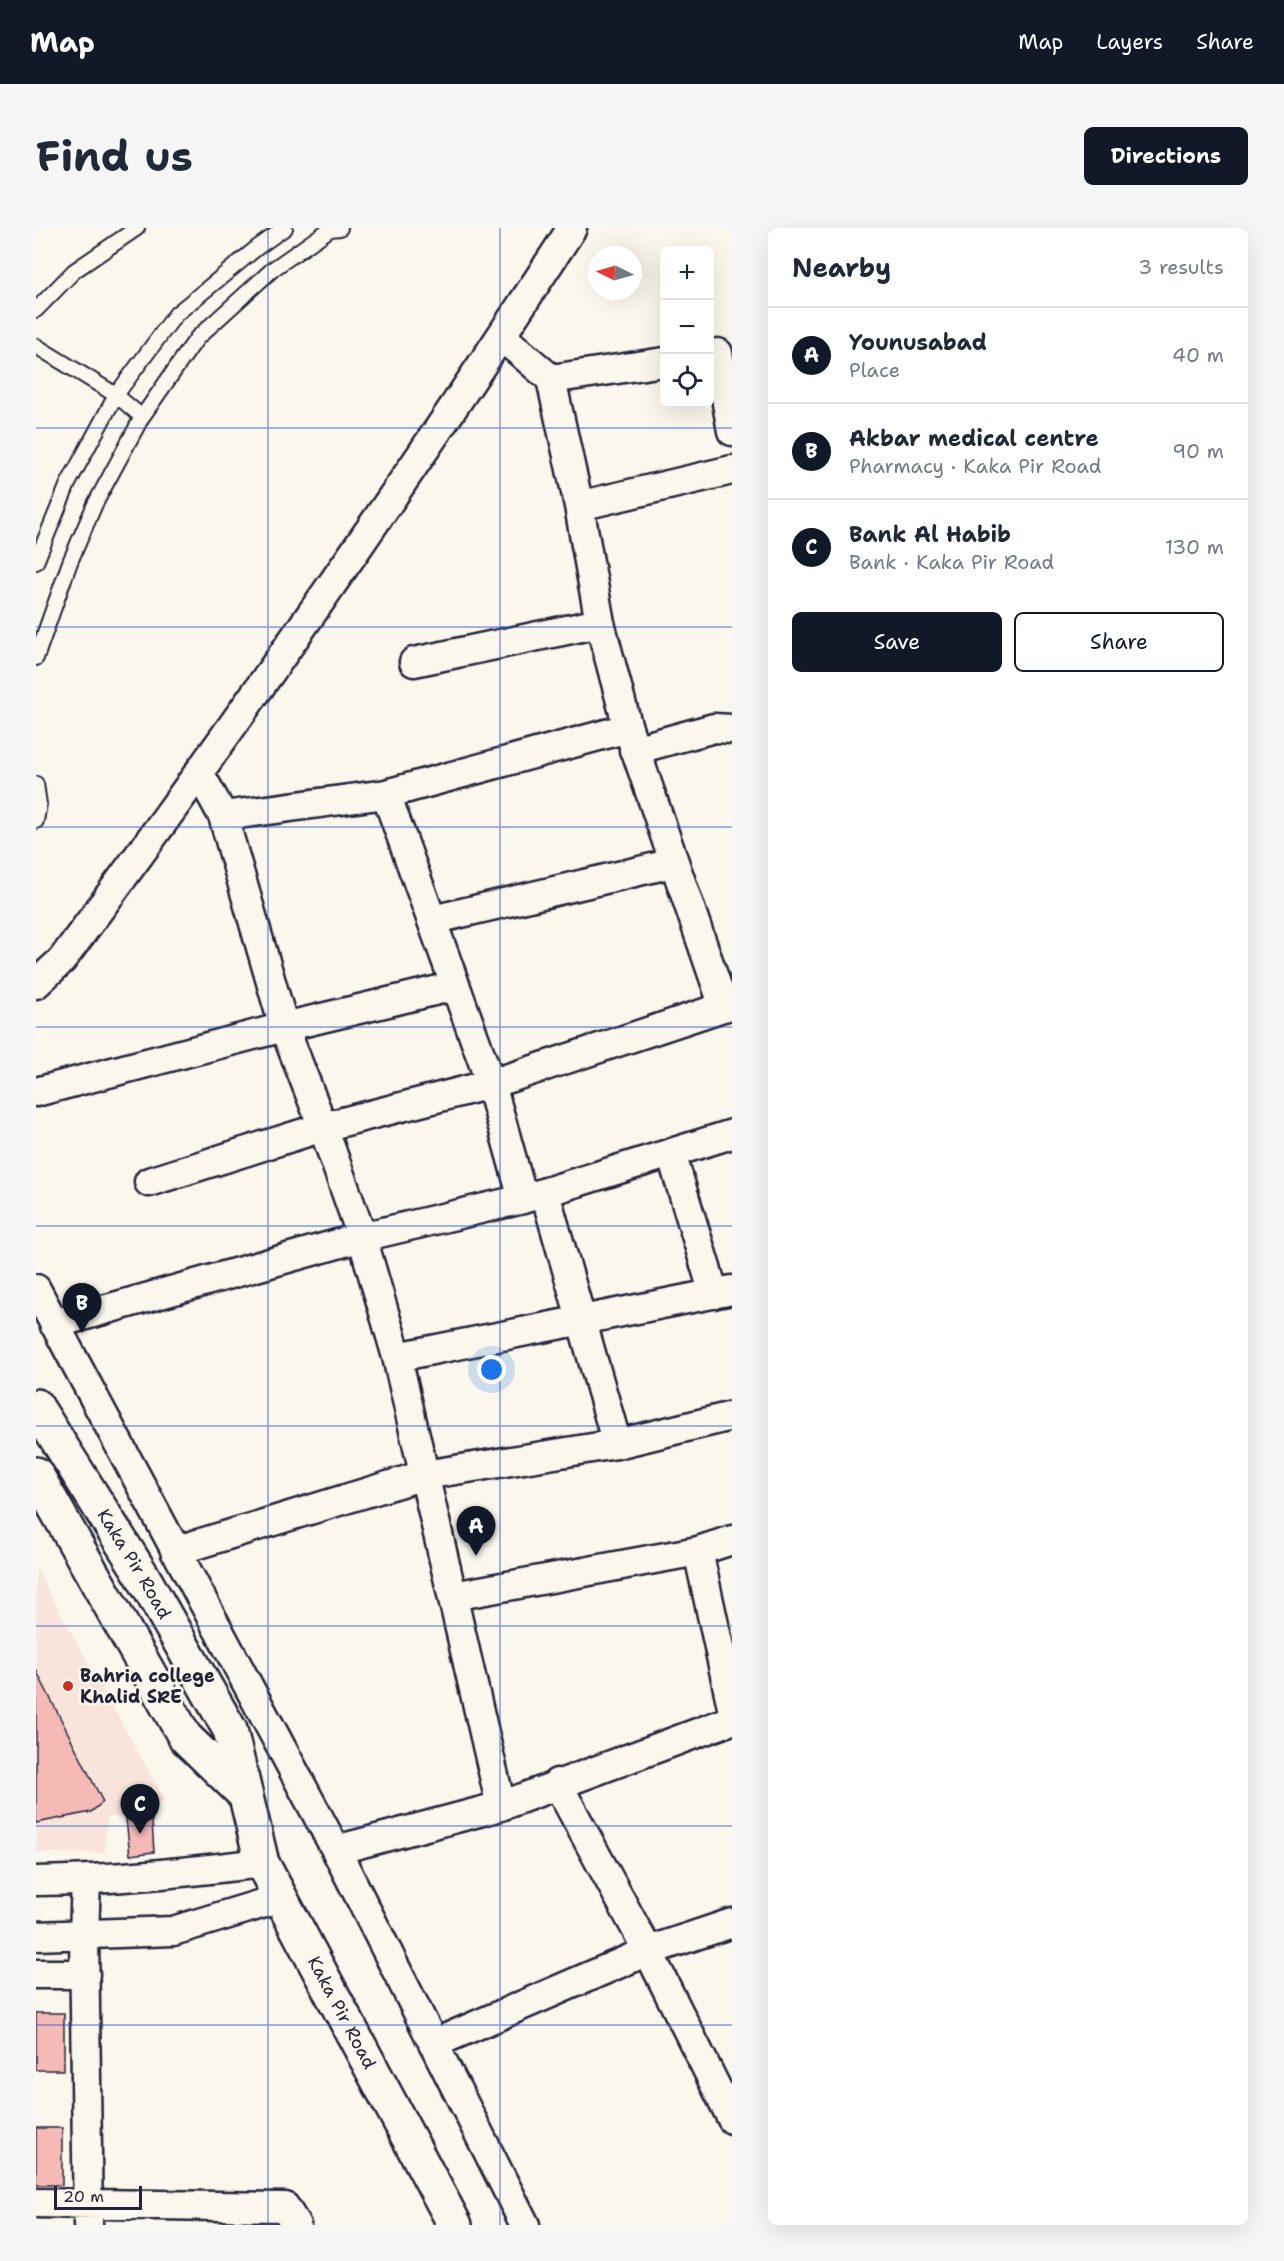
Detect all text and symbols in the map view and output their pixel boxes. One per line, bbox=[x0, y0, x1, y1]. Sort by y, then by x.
text: Map bbox=[30, 23, 95, 61]
text: Map bbox=[1018, 28, 1063, 56]
text: Layers bbox=[1096, 28, 1163, 56]
text: Share bbox=[1196, 28, 1254, 56]
button: Directions bbox=[1084, 127, 1248, 185]
text: Find us bbox=[36, 128, 193, 184]
north arrow bbox=[588, 246, 642, 300]
map controls bbox=[660, 246, 714, 408]
button: + bbox=[660, 246, 714, 300]
text: Nearby bbox=[792, 250, 891, 285]
text: 3 results bbox=[1138, 254, 1224, 280]
button: − bbox=[660, 300, 714, 354]
text: Younusabad bbox=[849, 328, 987, 357]
text: A bbox=[804, 342, 819, 368]
text: 40 m bbox=[1172, 342, 1224, 368]
button: locate bbox=[660, 354, 714, 408]
text: Place bbox=[849, 357, 900, 383]
text: Akbar medical centre bbox=[849, 424, 1099, 453]
text: B bbox=[805, 438, 818, 464]
text: 90 m bbox=[1172, 438, 1224, 464]
text: Pharmacy · Kaka Pir Road bbox=[849, 453, 1102, 479]
text: Bank Al Habib bbox=[849, 520, 1011, 549]
text: C bbox=[805, 534, 818, 560]
text: 130 m bbox=[1165, 534, 1224, 560]
text: Bank · Kaka Pir Road bbox=[849, 549, 1054, 575]
button: Save bbox=[792, 612, 1002, 672]
button: Share bbox=[1014, 612, 1224, 672]
pin: B bbox=[62, 1284, 102, 1333]
your location bbox=[477, 1355, 506, 1384]
street label: Kaka Pir Road bbox=[92, 1504, 177, 1623]
pin: A bbox=[456, 1506, 496, 1556]
place label: Bahria college Khalid SRE bbox=[80, 1664, 215, 1709]
marker: Bahria college Khalid SRE bbox=[61, 1679, 75, 1693]
pin: C bbox=[120, 1784, 160, 1834]
street label: Kaka Pir Road bbox=[302, 1952, 382, 2073]
scale bar bbox=[54, 2183, 142, 2210]
text: 20 m bbox=[63, 2186, 104, 2207]

